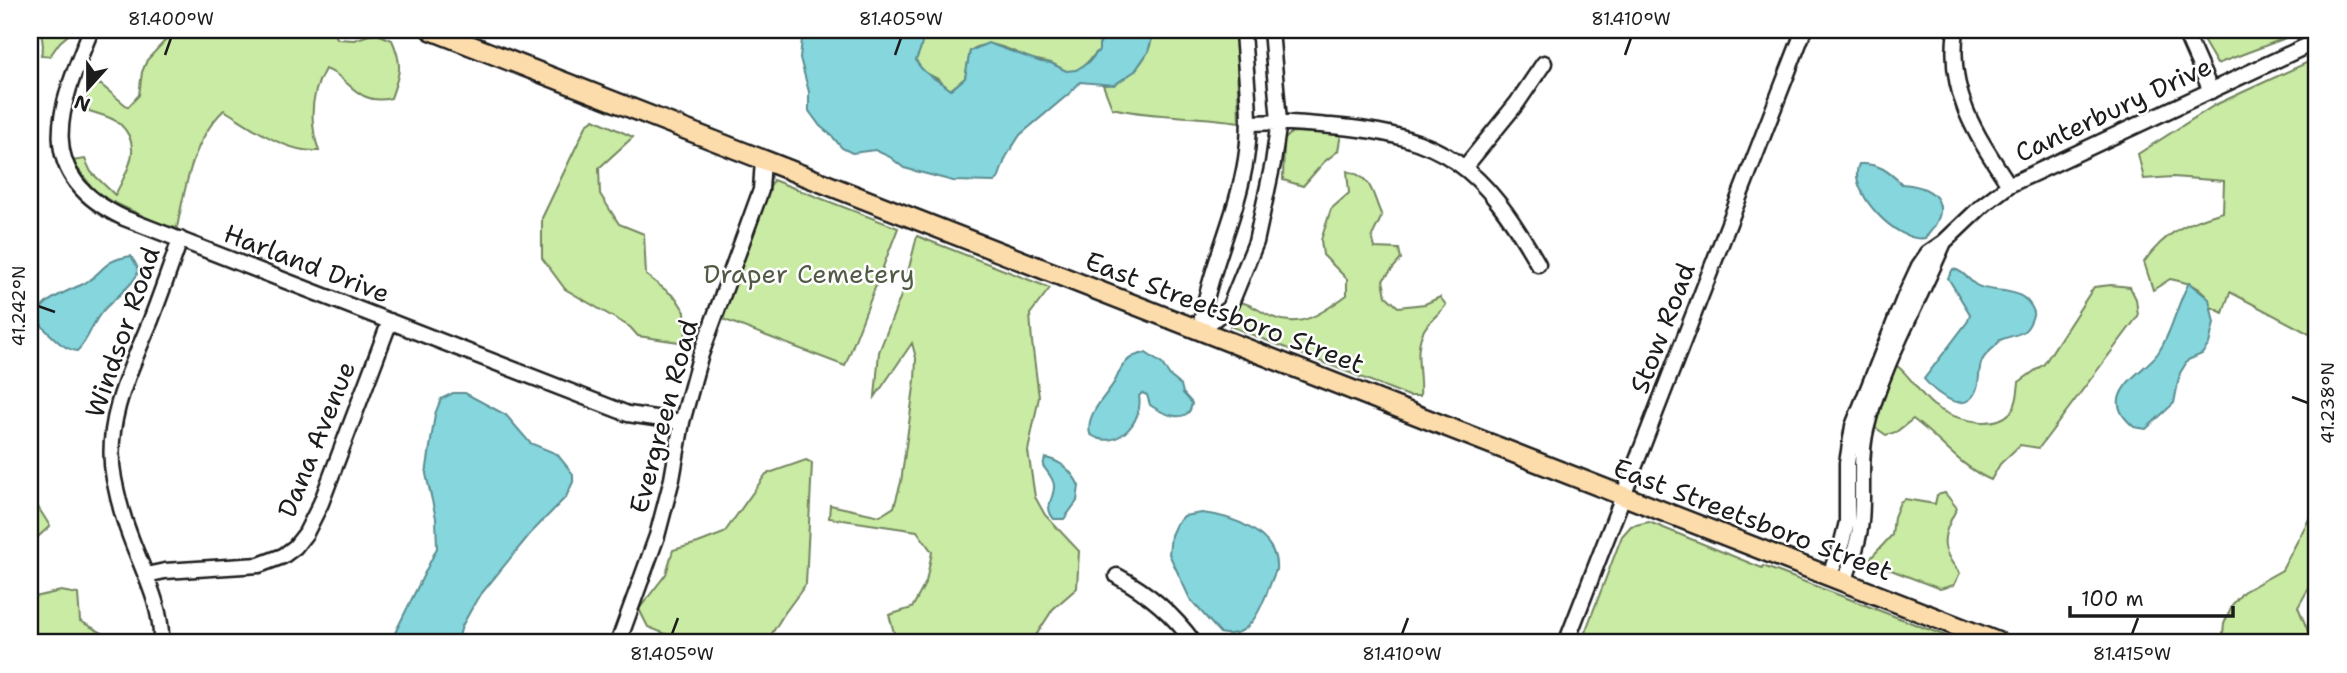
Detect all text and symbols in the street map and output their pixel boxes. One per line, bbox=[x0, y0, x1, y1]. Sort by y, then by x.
text: 81.400°W bbox=[128, 7, 214, 31]
text: 81.405°W bbox=[859, 7, 943, 31]
text: 81.410°W bbox=[1591, 7, 1671, 31]
street label: Canterbury Drive bbox=[2009, 48, 2217, 170]
north arrow bbox=[52, 52, 122, 122]
text: N bbox=[71, 89, 94, 118]
street label: Harland Drive bbox=[219, 215, 395, 311]
street label: Windsor Road bbox=[76, 242, 168, 422]
street label: East Streetsboro Street bbox=[1081, 243, 1369, 381]
park label: Draper Cemetery bbox=[703, 256, 915, 291]
street label: Stow Road bbox=[1621, 258, 1703, 398]
text: 41.242°N bbox=[7, 265, 31, 347]
street label: Evergreen Road bbox=[620, 315, 706, 517]
street label: Dana Avenue bbox=[269, 356, 363, 522]
text: 41.238°N bbox=[2316, 362, 2340, 444]
street label: East Streetsboro Street bbox=[1609, 450, 1897, 588]
scale bar bbox=[2070, 575, 2233, 619]
text: 100 m bbox=[2081, 585, 2144, 613]
text: 81.405°W bbox=[630, 642, 714, 666]
text: 81.410°W bbox=[1362, 642, 1442, 666]
text: 81.415°W bbox=[2093, 642, 2171, 666]

